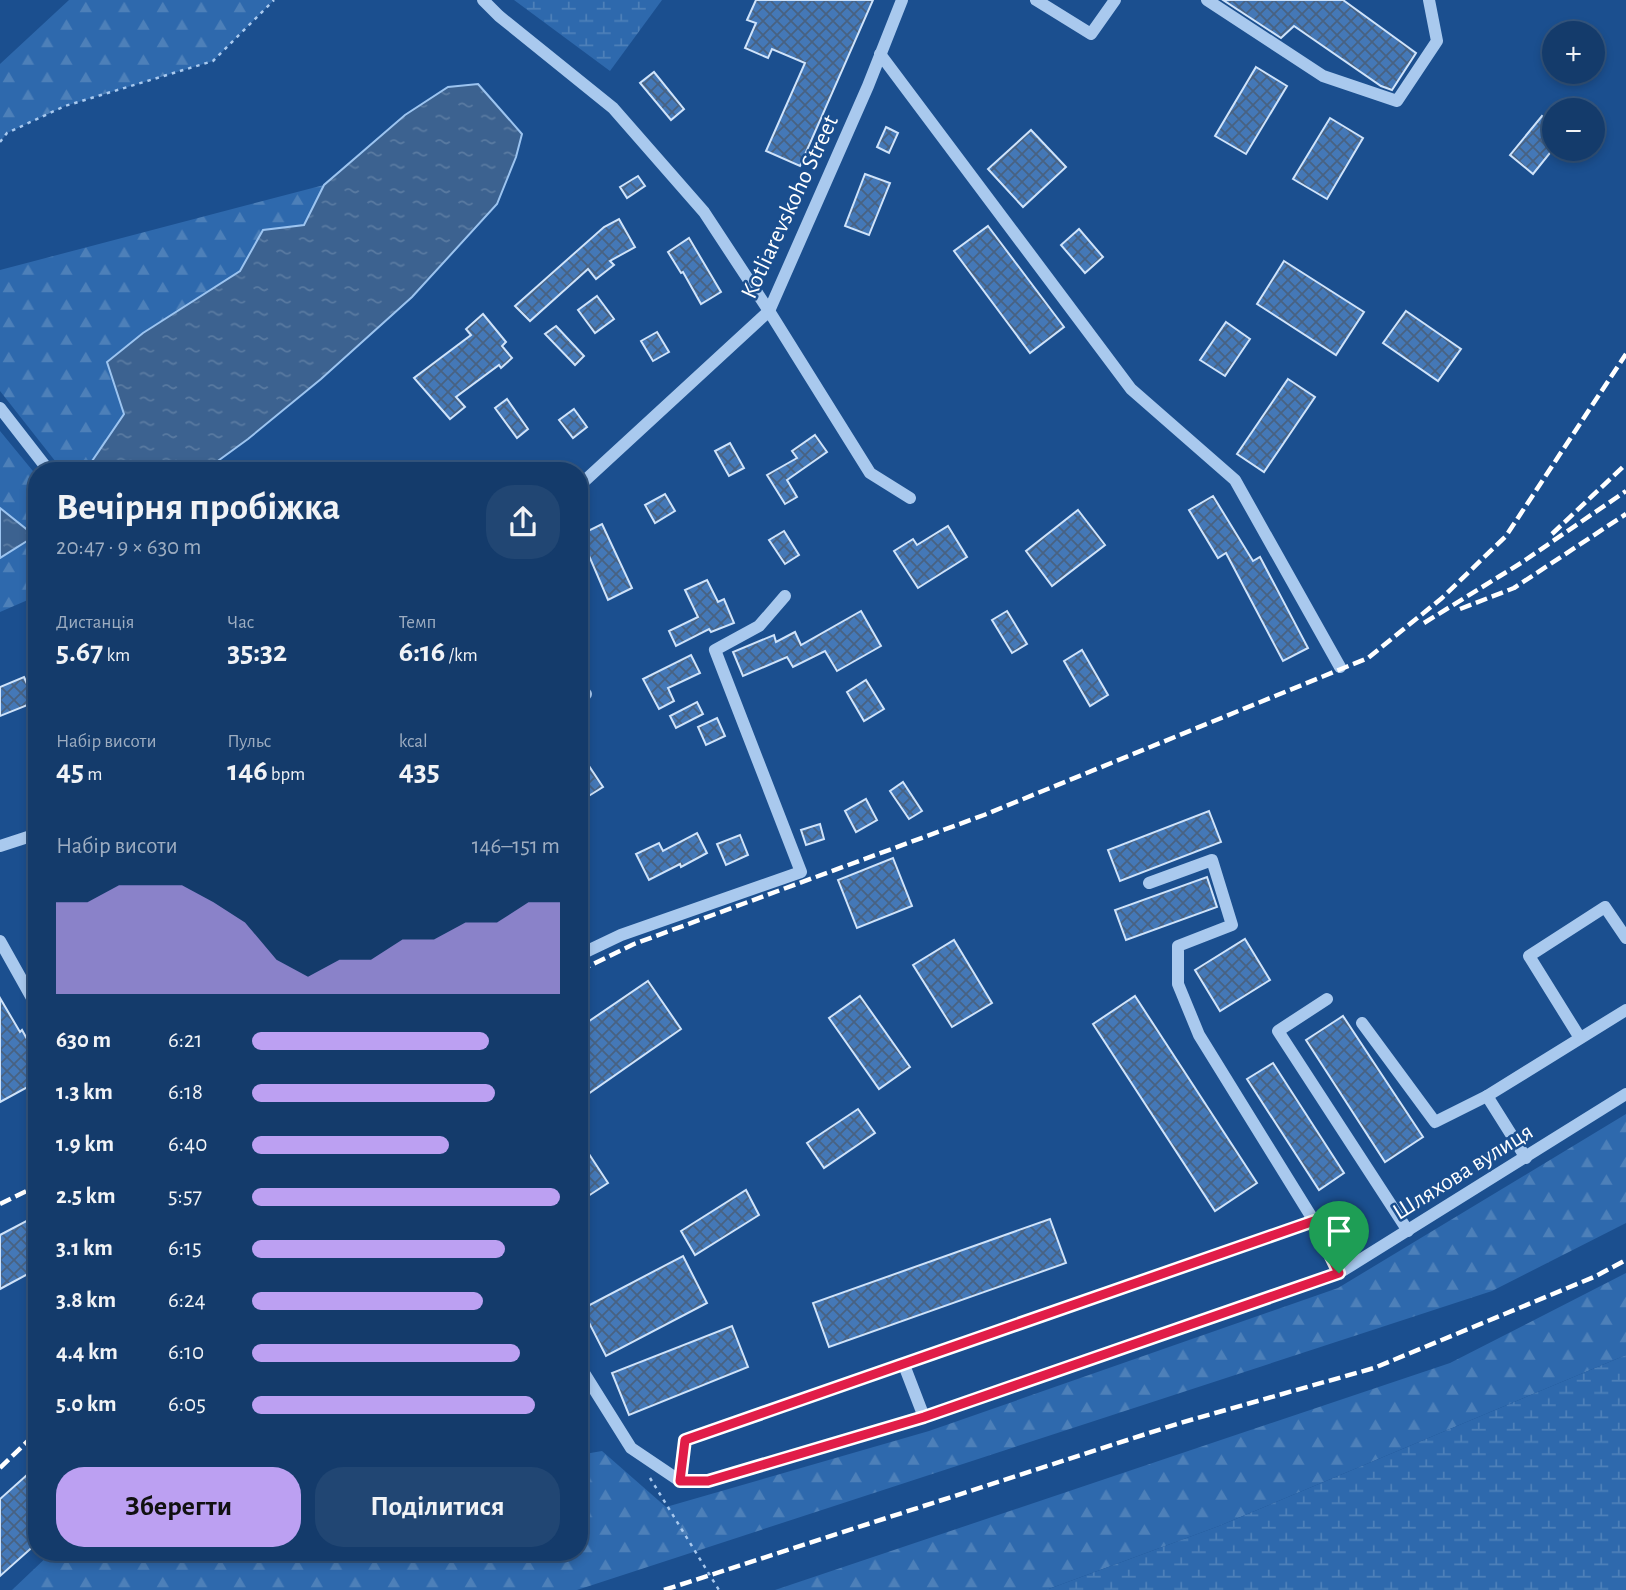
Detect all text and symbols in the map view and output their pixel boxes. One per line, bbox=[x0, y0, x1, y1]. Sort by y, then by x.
map controls bbox=[1542, 21, 1605, 161]
button: + bbox=[1542, 21, 1605, 84]
button: − bbox=[1542, 98, 1605, 161]
street label: Kotliarevskoho Street bbox=[737, 111, 843, 302]
button: share bbox=[486, 485, 560, 559]
text: Вечірня пробіжка bbox=[56, 489, 340, 527]
text: 20:47 · 9 × 630 m bbox=[56, 536, 201, 559]
text: Дистанція bbox=[56, 613, 135, 632]
text: Час bbox=[227, 613, 254, 632]
text: Темп bbox=[399, 613, 437, 632]
text: 5.67 bbox=[56, 637, 103, 667]
text: 35:32 bbox=[227, 637, 287, 667]
text: 6:16 bbox=[399, 637, 445, 667]
text: km bbox=[103, 646, 130, 665]
text: /km bbox=[445, 646, 478, 665]
text: Набір висоти bbox=[56, 732, 157, 751]
text: Пульс bbox=[227, 732, 271, 751]
text: kcal bbox=[399, 732, 428, 751]
text: 45 bbox=[56, 756, 84, 786]
text: 146 bbox=[227, 756, 268, 786]
text: 435 bbox=[399, 756, 440, 786]
text: m bbox=[84, 765, 102, 784]
text: bpm bbox=[268, 765, 305, 784]
text: Набір висоти bbox=[56, 835, 178, 858]
text: 146–151 m bbox=[472, 835, 560, 858]
text: 630 m bbox=[56, 1029, 111, 1052]
text: 6:21 bbox=[168, 1029, 202, 1052]
text: 1.3 km bbox=[56, 1081, 113, 1104]
text: 6:18 bbox=[168, 1081, 203, 1104]
street label: Шляхова вулиця bbox=[1389, 1119, 1537, 1225]
text: 1.9 km bbox=[56, 1133, 114, 1156]
text: 6:40 bbox=[168, 1133, 207, 1156]
text: 2.5 km bbox=[56, 1185, 115, 1208]
text: 5:57 bbox=[168, 1185, 202, 1208]
pin bbox=[1309, 1201, 1369, 1273]
icon: arrive bbox=[1320, 1212, 1358, 1250]
text: 3.1 km bbox=[56, 1237, 113, 1260]
text: 6:15 bbox=[168, 1237, 202, 1260]
text: 3.8 km bbox=[56, 1289, 116, 1312]
text: 6:24 bbox=[168, 1289, 206, 1312]
text: 4.4 km bbox=[56, 1341, 118, 1364]
text: 6:10 bbox=[168, 1341, 204, 1364]
text: 5.0 km bbox=[56, 1393, 117, 1416]
text: 6:05 bbox=[168, 1393, 206, 1416]
button: Зберегти bbox=[56, 1467, 301, 1547]
button: Поділитися bbox=[315, 1467, 560, 1547]

